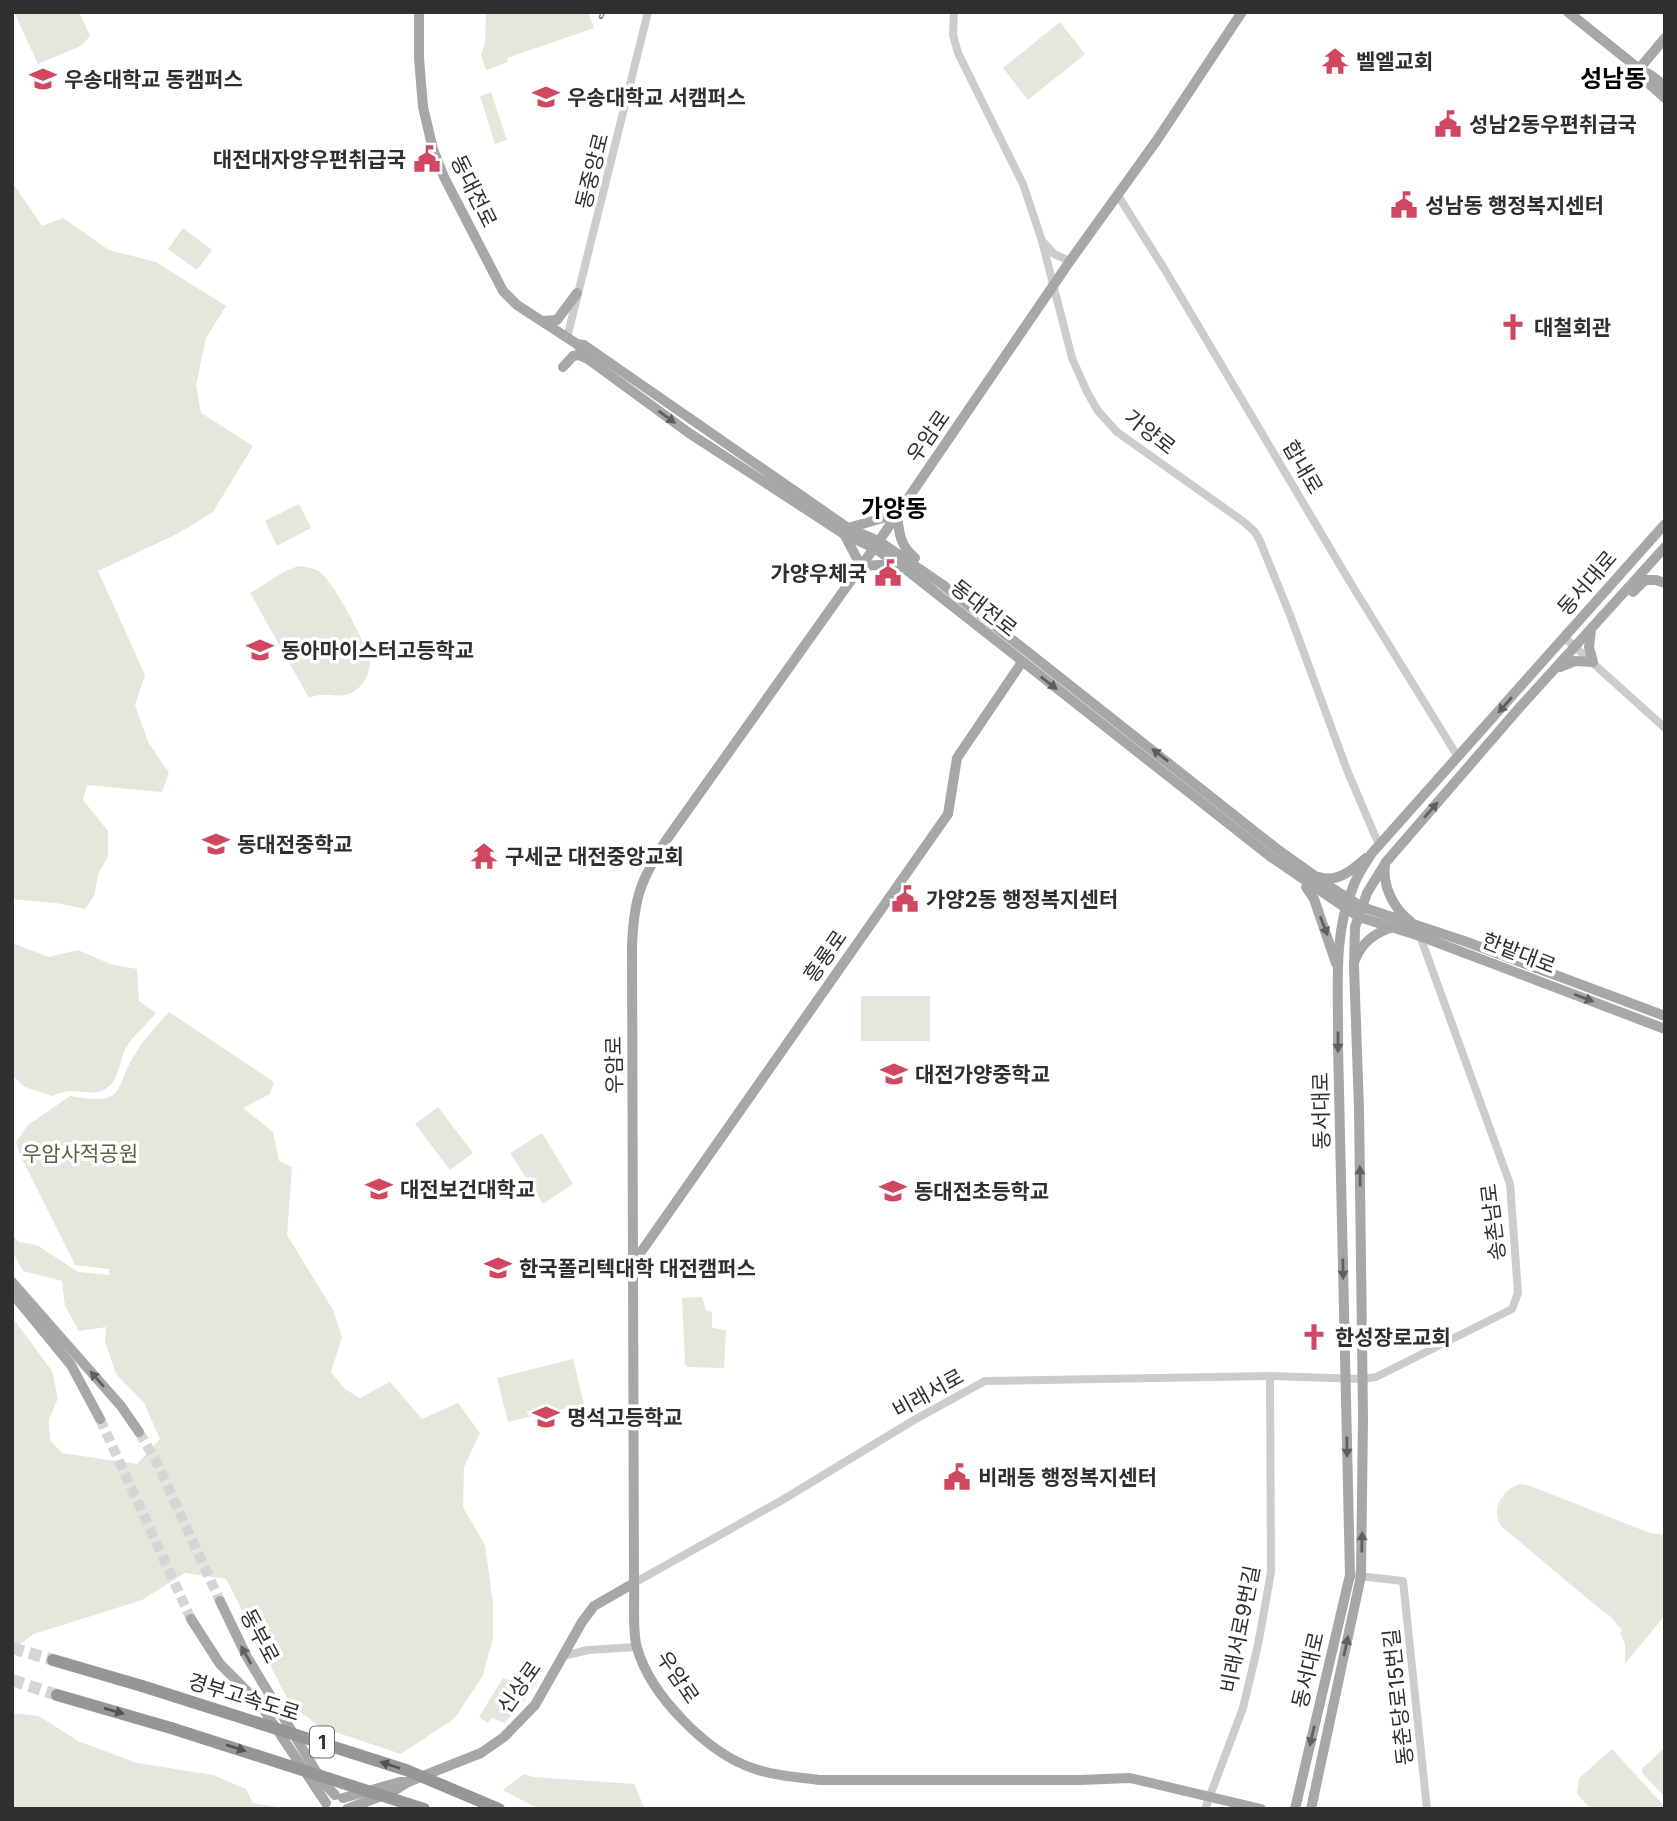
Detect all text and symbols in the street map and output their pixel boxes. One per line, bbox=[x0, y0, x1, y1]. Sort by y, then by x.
temple icon: 벨엘교회 bbox=[1320, 46, 1350, 76]
place label: 벨엘교회 bbox=[1356, 49, 1433, 74]
school or university icon: 우송대학교 동캠퍼스 bbox=[28, 64, 58, 94]
district label: 성남동 bbox=[1580, 64, 1646, 93]
place label: 우송대학교 동캠퍼스 bbox=[64, 67, 243, 92]
school or university icon: 우송대학교 서캠퍼스 bbox=[531, 82, 561, 112]
place label: 우송대학교 서캠퍼스 bbox=[567, 85, 746, 110]
public building icon: 성남2동우편취급국 bbox=[1433, 109, 1463, 139]
place label: 성남2동우편취급국 bbox=[1469, 112, 1637, 137]
street label: 동중앙로 bbox=[571, 130, 613, 212]
public building icon: 대전대자양우편취급국 bbox=[412, 144, 442, 174]
place label: 대전대자양우편취급국 bbox=[213, 147, 406, 172]
street label: 동대전로 bbox=[446, 151, 502, 231]
public building icon: 성남동 행정복지센터 bbox=[1389, 190, 1419, 220]
place label: 성남동 행정복지센터 bbox=[1425, 193, 1604, 218]
church icon: 대철회관 bbox=[1498, 312, 1528, 342]
place label: 대철회관 bbox=[1534, 315, 1611, 340]
street label: 가양로 bbox=[1119, 404, 1181, 460]
street label: 우암로 bbox=[901, 405, 955, 467]
one-way arrow bbox=[658, 410, 677, 424]
street label: 합내로 bbox=[1278, 436, 1328, 498]
district label: 가양동 bbox=[861, 494, 927, 523]
street label: 동서대로 bbox=[1552, 546, 1622, 620]
public building icon: 가양우체국 bbox=[873, 558, 903, 588]
place label: 가양우체국 bbox=[770, 561, 867, 586]
street label: 동대전로 bbox=[946, 574, 1022, 642]
school or university icon: 동아마이스터고등학교 bbox=[245, 635, 275, 665]
place label: 동아마이스터고등학교 bbox=[281, 638, 474, 663]
one-way arrow bbox=[1039, 675, 1057, 690]
one-way arrow bbox=[1497, 696, 1513, 714]
one-way arrow bbox=[1152, 747, 1170, 762]
one-way arrow bbox=[1422, 802, 1438, 819]
school or university icon: 동대전중학교 bbox=[201, 829, 231, 859]
place label: 동대전중학교 bbox=[237, 832, 353, 857]
temple icon: 구세군 대전중앙교회 bbox=[469, 841, 499, 871]
place label: 구세군 대전중앙교회 bbox=[505, 844, 684, 869]
public building icon: 가양2동 행정복지센터 bbox=[890, 884, 920, 914]
place label: 가양2동 행정복지센터 bbox=[926, 887, 1118, 912]
one-way arrow bbox=[1319, 916, 1330, 937]
street label: 흥룡로 bbox=[798, 925, 852, 987]
street label: 한밭대로 bbox=[1478, 927, 1560, 979]
one-way arrow bbox=[1574, 993, 1595, 1004]
one-way arrow bbox=[1332, 1031, 1344, 1053]
street label: 우암로 bbox=[601, 1036, 627, 1094]
school or university icon: 대전가양중학교 bbox=[879, 1059, 909, 1089]
place label: 대전가양중학교 bbox=[915, 1062, 1050, 1087]
street label: 동서대로 bbox=[1308, 1072, 1334, 1150]
park label: 우암사적공원 bbox=[22, 1141, 138, 1166]
one-way arrow bbox=[1354, 1165, 1365, 1187]
school or university icon: 대전보건대학교 bbox=[364, 1174, 394, 1204]
school or university icon: 동대전초등학교 bbox=[878, 1176, 908, 1206]
place label: 대전보건대학교 bbox=[400, 1177, 535, 1202]
place label: 동대전초등학교 bbox=[914, 1179, 1049, 1204]
street label: 송촌남로 bbox=[1476, 1182, 1510, 1262]
school or university icon: 한국폴리텍대학 대전캠퍼스 bbox=[483, 1253, 513, 1283]
place label: 한국폴리텍대학 대전캠퍼스 bbox=[519, 1256, 756, 1281]
one-way arrow bbox=[1337, 1258, 1349, 1280]
church icon: 한성장로교회 bbox=[1299, 1322, 1329, 1352]
place label: 한성장로교회 bbox=[1335, 1325, 1451, 1350]
street label: 비래서로 bbox=[888, 1363, 968, 1423]
one-way arrow bbox=[90, 1370, 105, 1387]
school or university icon: 명석고등학교 bbox=[531, 1402, 561, 1432]
place label: 명석고등학교 bbox=[567, 1405, 683, 1430]
one-way arrow bbox=[1342, 1436, 1353, 1458]
public building icon: 비래동 행정복지센터 bbox=[942, 1462, 972, 1492]
place label: 비래동 행정복지센터 bbox=[978, 1465, 1157, 1490]
one-way arrow bbox=[1356, 1531, 1368, 1553]
street label: 비래서로9번길 bbox=[1215, 1563, 1265, 1695]
street label: 동부로 bbox=[235, 1605, 285, 1667]
street label: 동춘당로15번길 bbox=[1378, 1627, 1418, 1767]
street label: 동서대로 bbox=[1287, 1630, 1329, 1710]
one-way arrow bbox=[1341, 1635, 1352, 1657]
one-way arrow bbox=[240, 1645, 252, 1664]
street label: 우암로 bbox=[651, 1646, 705, 1708]
street label: 신상로 bbox=[492, 1656, 546, 1718]
street label: 경부고속도로 bbox=[185, 1668, 303, 1726]
one-way arrow bbox=[103, 1707, 124, 1717]
one-way arrow bbox=[1306, 1725, 1317, 1747]
road number: 1 bbox=[310, 1726, 334, 1758]
one-way arrow bbox=[225, 1744, 246, 1754]
one-way arrow bbox=[380, 1759, 401, 1770]

